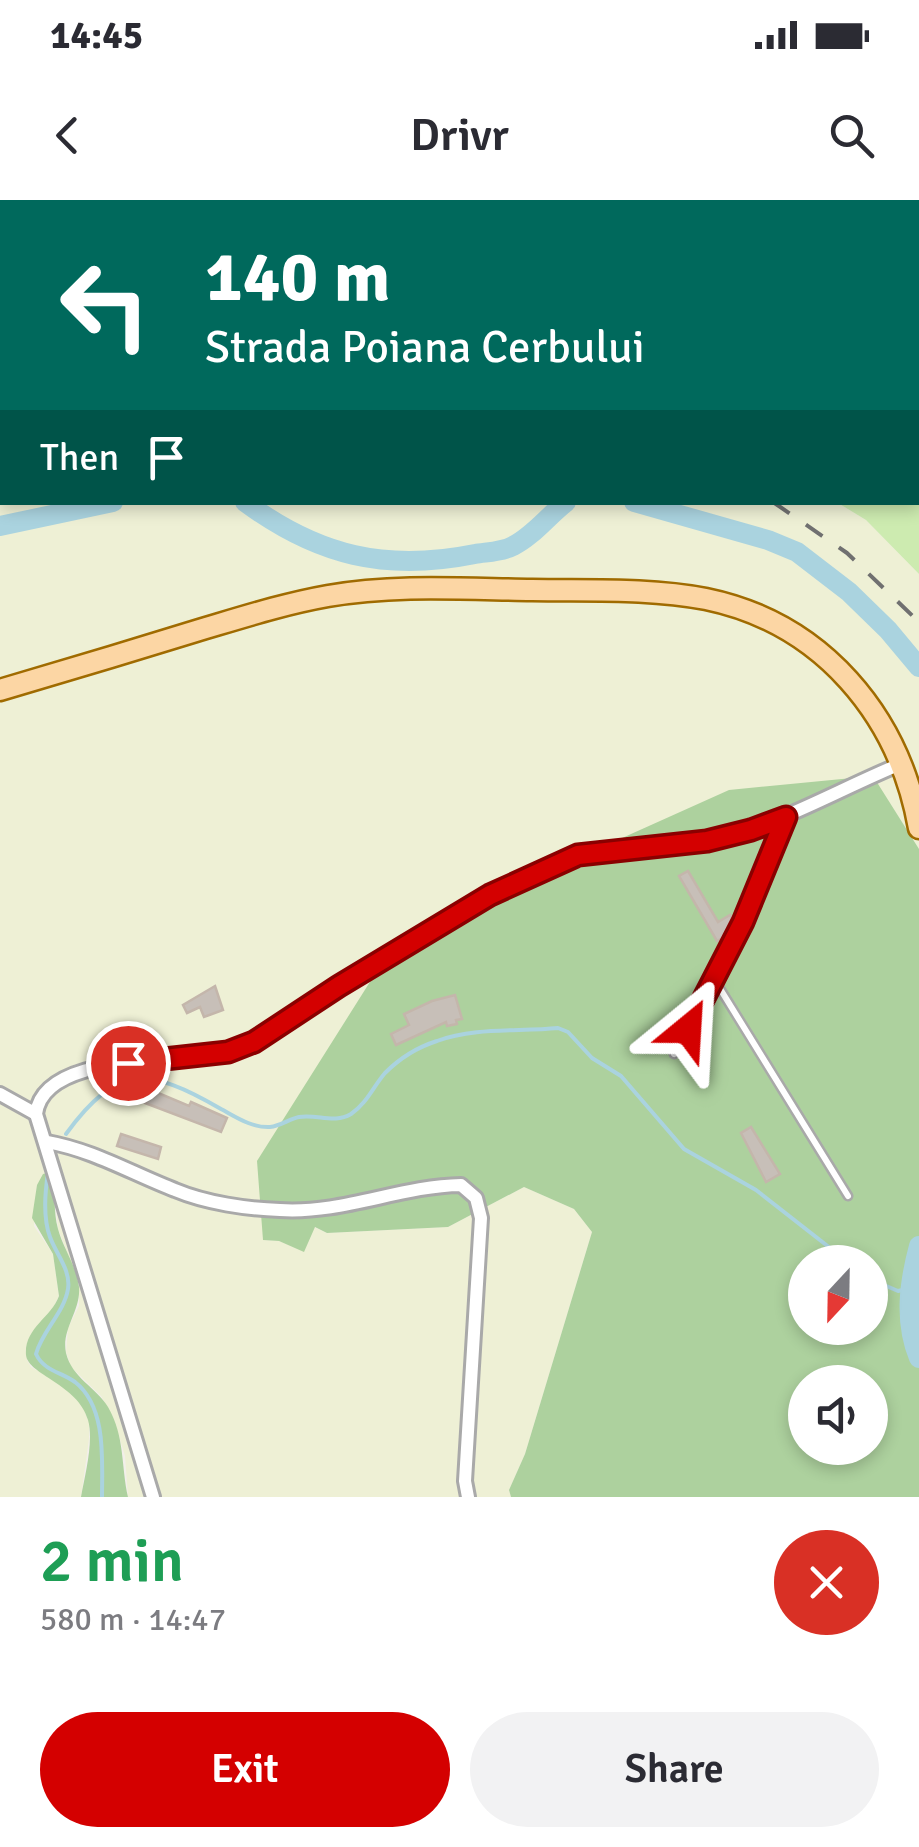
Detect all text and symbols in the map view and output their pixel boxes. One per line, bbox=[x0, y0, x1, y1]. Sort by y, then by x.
text: 14:45 bbox=[50, 12, 143, 59]
icon: back bbox=[40, 108, 95, 163]
text: Drivr bbox=[410, 108, 509, 163]
icon: search bbox=[824, 108, 879, 163]
text: 140 m bbox=[205, 234, 390, 320]
icon: left bbox=[40, 240, 170, 370]
text: Strada Poiana Cerbului bbox=[205, 320, 645, 375]
icon: arrive bbox=[139, 430, 194, 485]
text: Then bbox=[40, 434, 119, 481]
position arrow bbox=[636, 977, 740, 1081]
pin bbox=[86, 1021, 171, 1106]
icon: arrive bbox=[101, 1036, 156, 1091]
north arrow bbox=[788, 1245, 888, 1345]
map controls bbox=[788, 1245, 888, 1465]
button: sound bbox=[788, 1365, 888, 1465]
text: 2 min bbox=[40, 1525, 184, 1599]
button: close bbox=[774, 1530, 879, 1635]
text: 580 m · 14:47 bbox=[40, 1600, 226, 1639]
button: Exit bbox=[40, 1712, 450, 1827]
button: Share bbox=[470, 1712, 879, 1827]

